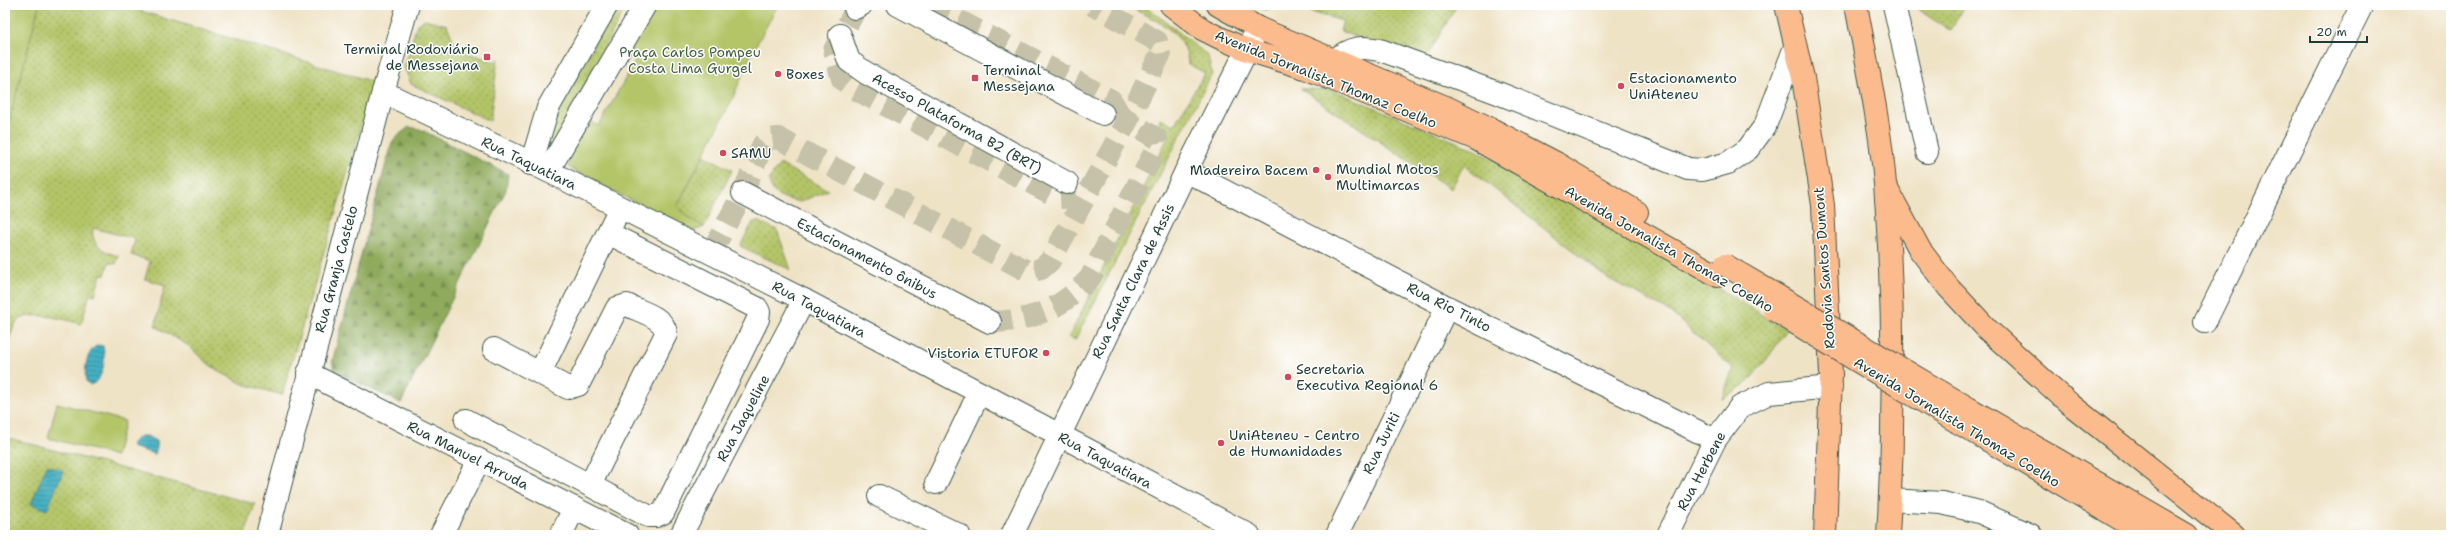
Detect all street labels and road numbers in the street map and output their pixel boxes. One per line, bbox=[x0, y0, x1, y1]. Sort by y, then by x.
street label: Avenida Jornalista Thomaz Coelho bbox=[1212, 26, 1440, 132]
street label: Acesso Plataforma B2 (BRT) bbox=[869, 69, 1045, 177]
street label: Rua Taquatiara bbox=[479, 132, 580, 194]
street label: Avenida Jornalista Thomaz Coelho bbox=[1562, 182, 1776, 316]
street label: Rodovia Santos Dumont bbox=[1809, 186, 1839, 350]
street label: Rua Santa Clara de Assis bbox=[1088, 200, 1178, 362]
street label: Rua Granja Castelo bbox=[310, 203, 362, 335]
street label: Estacionamento ônibus bbox=[794, 213, 940, 303]
street label: Rua Taquatiara bbox=[769, 277, 869, 341]
street label: Rua Rio Tinto bbox=[1404, 278, 1494, 336]
street label: Avenida Jornalista Thomaz Coelho bbox=[1850, 353, 2064, 491]
street label: Rua Jaqueline bbox=[713, 371, 774, 465]
street label: Rua Juriti bbox=[1358, 409, 1404, 477]
street label: Rua Manuel Arruda bbox=[404, 417, 532, 494]
street label: Rua Taquatiara bbox=[1055, 428, 1155, 492]
street label: Rua Herbene bbox=[1673, 428, 1729, 514]

